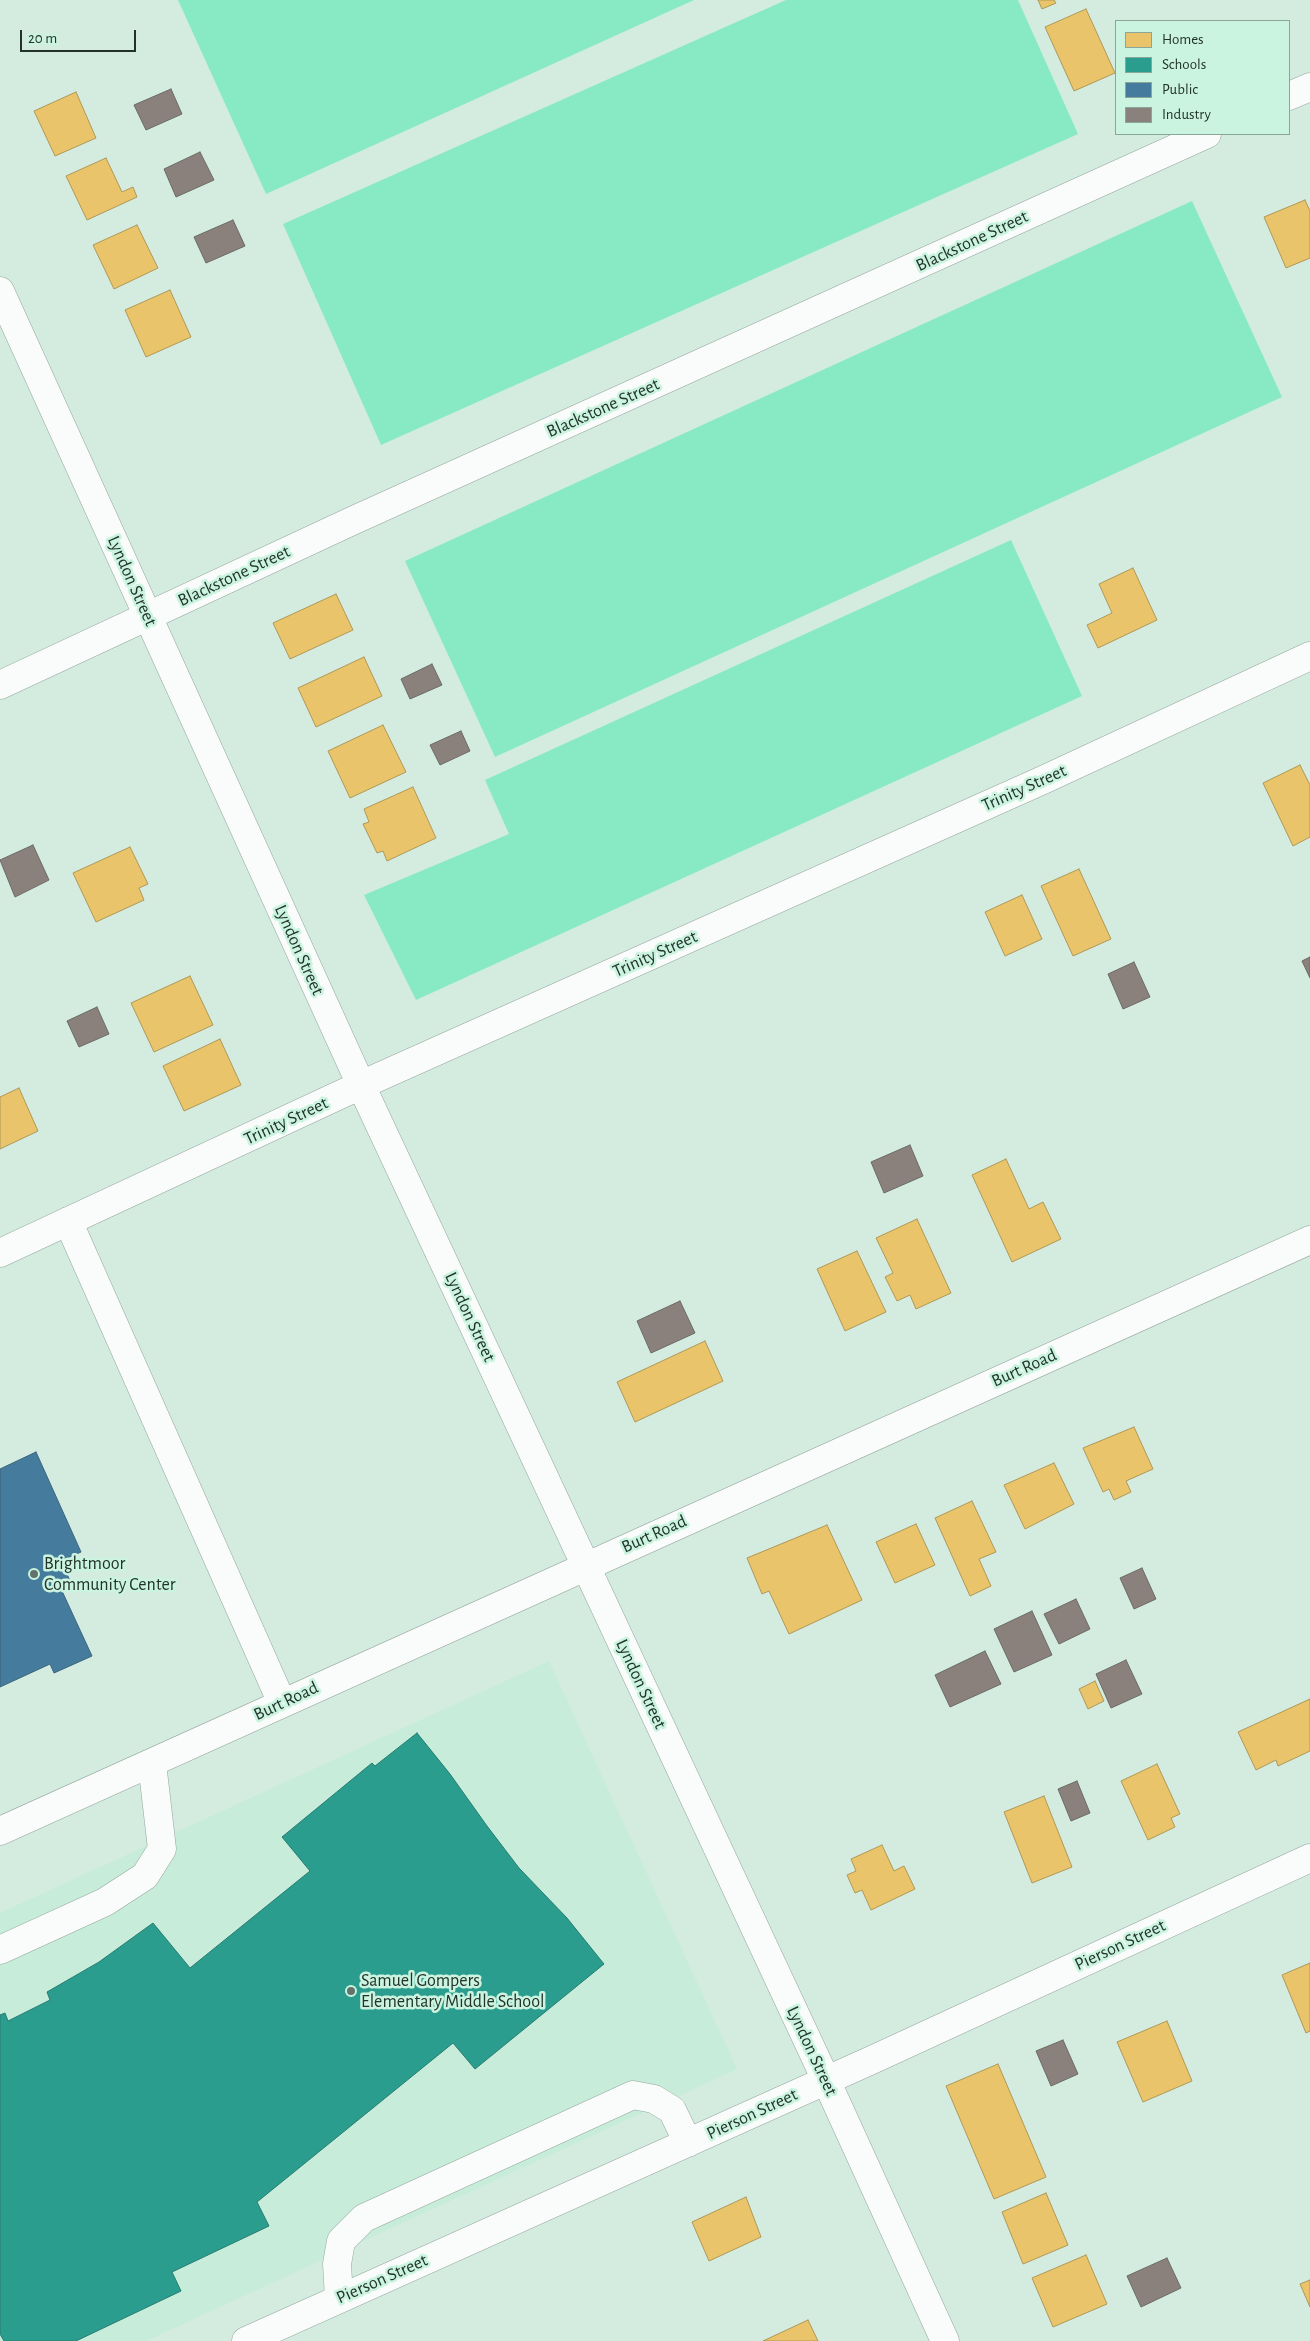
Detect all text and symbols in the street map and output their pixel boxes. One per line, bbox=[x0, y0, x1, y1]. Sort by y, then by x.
scale bar bbox=[22, 20, 139, 52]
legend bbox=[1115, 20, 1290, 135]
text: 20 m bbox=[28, 31, 57, 46]
text: Homes bbox=[1162, 32, 1204, 47]
text: Schools bbox=[1162, 57, 1206, 72]
text: Public bbox=[1162, 82, 1198, 97]
text: Industry bbox=[1162, 107, 1211, 122]
street label: Blackstone Street bbox=[912, 206, 1032, 276]
street label: Blackstone Street bbox=[543, 373, 663, 443]
street label: Lyndon Street bbox=[102, 532, 162, 630]
street label: Blackstone Street bbox=[174, 541, 294, 611]
street label: Trinity Street bbox=[978, 760, 1070, 816]
street label: Lyndon Street bbox=[269, 901, 329, 999]
street label: Trinity Street bbox=[609, 926, 701, 982]
street label: Trinity Street bbox=[241, 1092, 331, 1150]
street label: Lyndon Street bbox=[440, 1269, 500, 1365]
street label: Burt Road bbox=[988, 1344, 1060, 1392]
street label: Burt Road bbox=[618, 1510, 690, 1558]
place label: Brightmoor Community Center bbox=[44, 1553, 176, 1596]
marker: Brightmoor Community Center bbox=[28, 1568, 40, 1580]
street label: Lyndon Street bbox=[611, 1636, 671, 1732]
street label: Burt Road bbox=[250, 1677, 322, 1725]
street label: Pierson Street bbox=[1071, 1915, 1169, 1975]
place label: Samuel Gompers Elementary Middle School bbox=[361, 1970, 544, 2012]
marker: Samuel Gompers Elementary Middle School bbox=[345, 1985, 357, 1997]
street label: Lyndon Street bbox=[782, 2003, 842, 2099]
street label: Pierson Street bbox=[703, 2084, 801, 2144]
street label: Pierson Street bbox=[333, 2249, 431, 2309]

